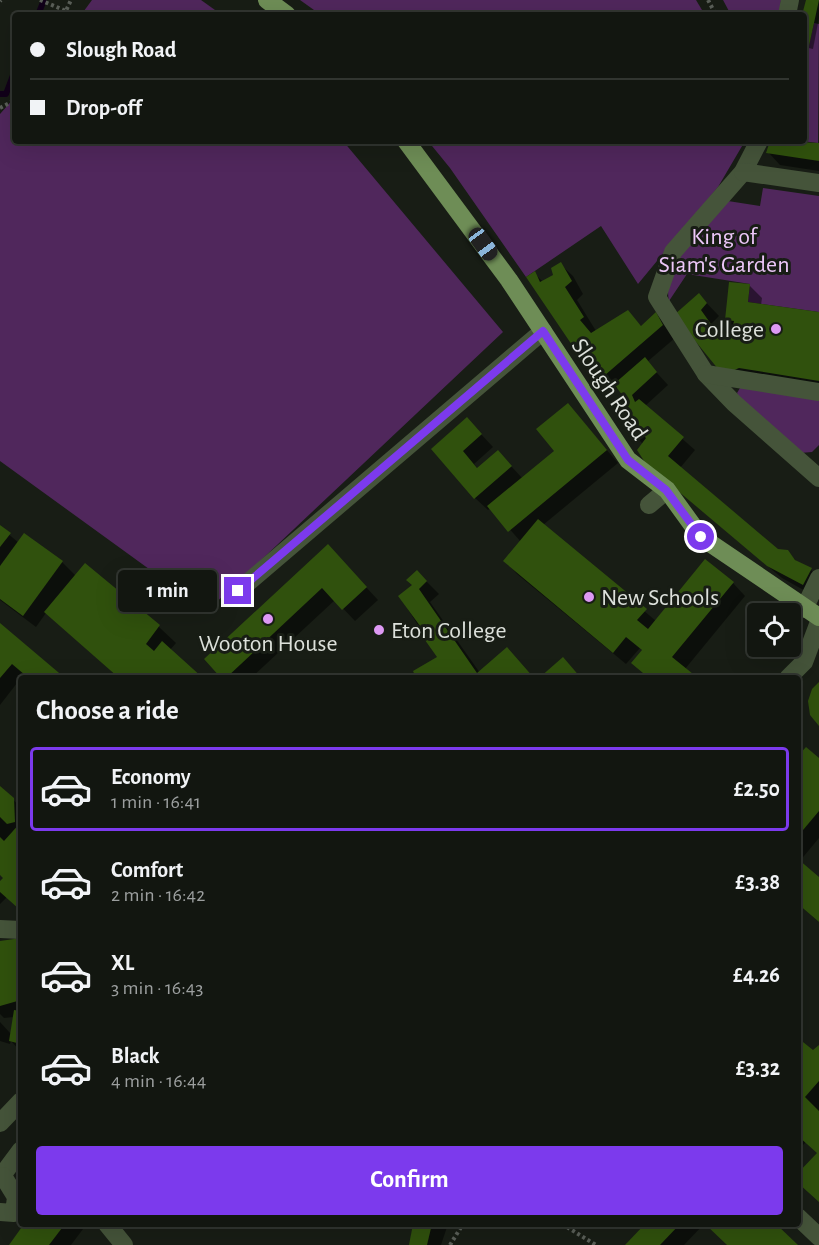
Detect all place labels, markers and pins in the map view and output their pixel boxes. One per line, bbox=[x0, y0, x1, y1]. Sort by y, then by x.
place label: College bbox=[695, 318, 764, 342]
marker: College bbox=[769, 322, 783, 336]
place label: New Schools bbox=[601, 586, 719, 610]
marker: New Schools bbox=[582, 590, 596, 604]
marker: Wooton House bbox=[261, 612, 275, 626]
place label: Eton College bbox=[391, 619, 507, 643]
marker: Eton College bbox=[372, 623, 386, 637]
place label: Wooton House bbox=[198, 632, 338, 656]

